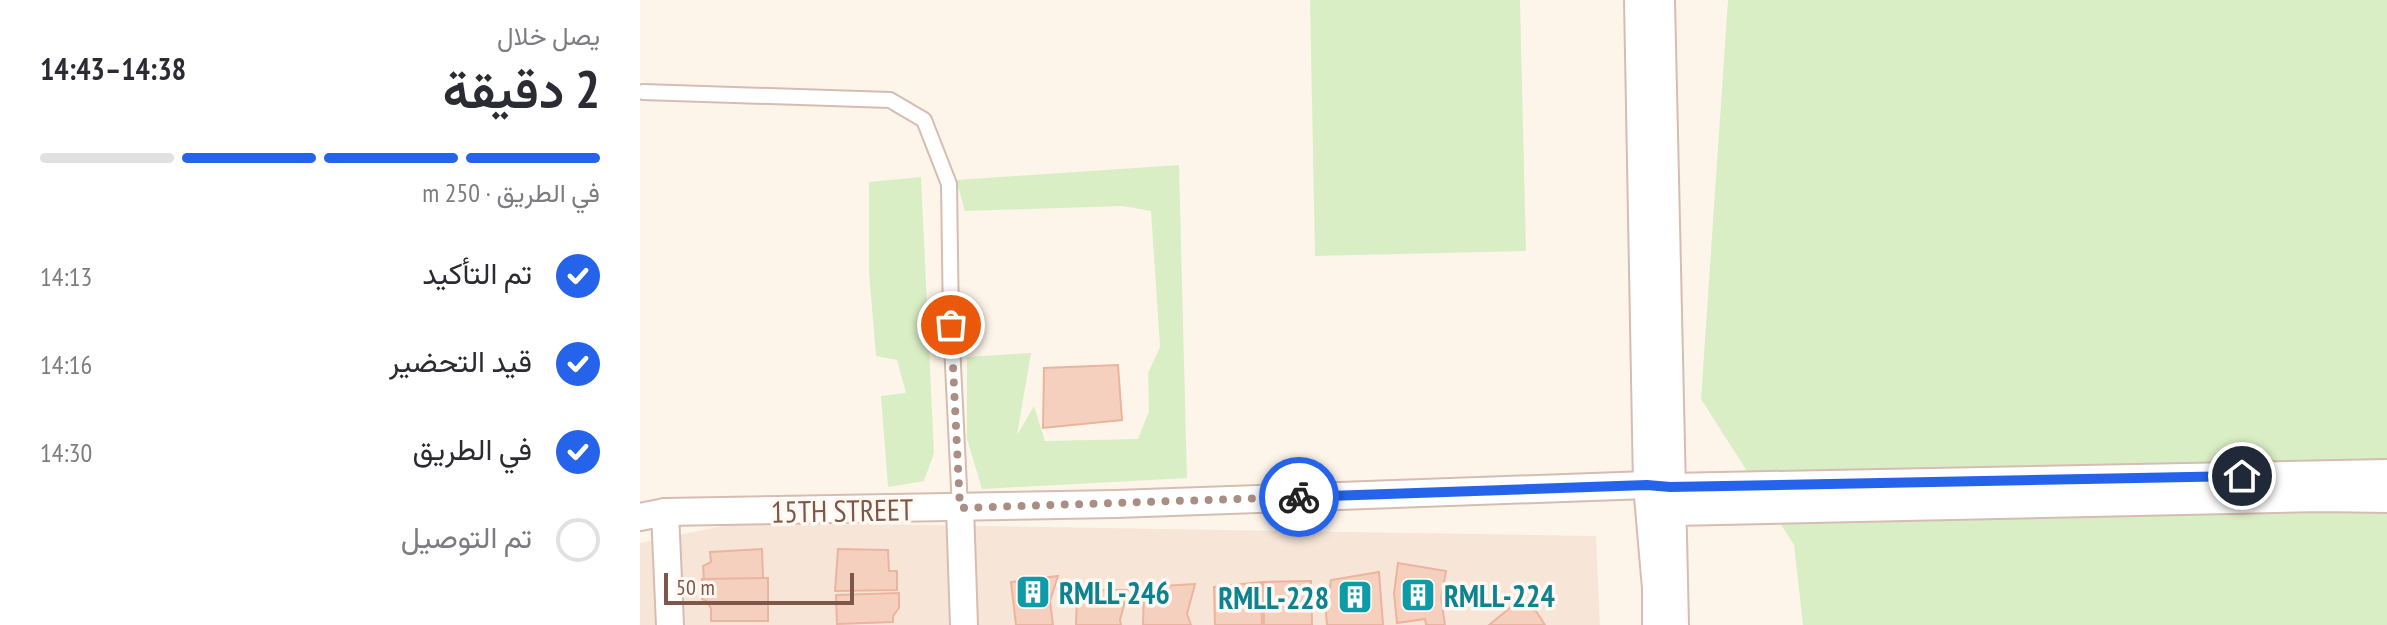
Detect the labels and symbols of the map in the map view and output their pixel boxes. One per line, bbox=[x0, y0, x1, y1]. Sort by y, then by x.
pin bbox=[917, 291, 985, 359]
pin bbox=[2208, 442, 2276, 510]
courier bbox=[1259, 457, 1339, 537]
street label: 15TH STREET bbox=[770, 489, 914, 531]
scale bar bbox=[664, 569, 854, 605]
building icon: RMLL-246 bbox=[1014, 573, 1052, 611]
place label: RMLL-246 bbox=[1059, 573, 1170, 612]
building icon: RMLL-224 bbox=[1399, 576, 1437, 614]
place label: RMLL-224 bbox=[1444, 576, 1555, 615]
place label: RMLL-228 bbox=[1218, 578, 1329, 617]
building icon: RMLL-228 bbox=[1336, 578, 1374, 616]

